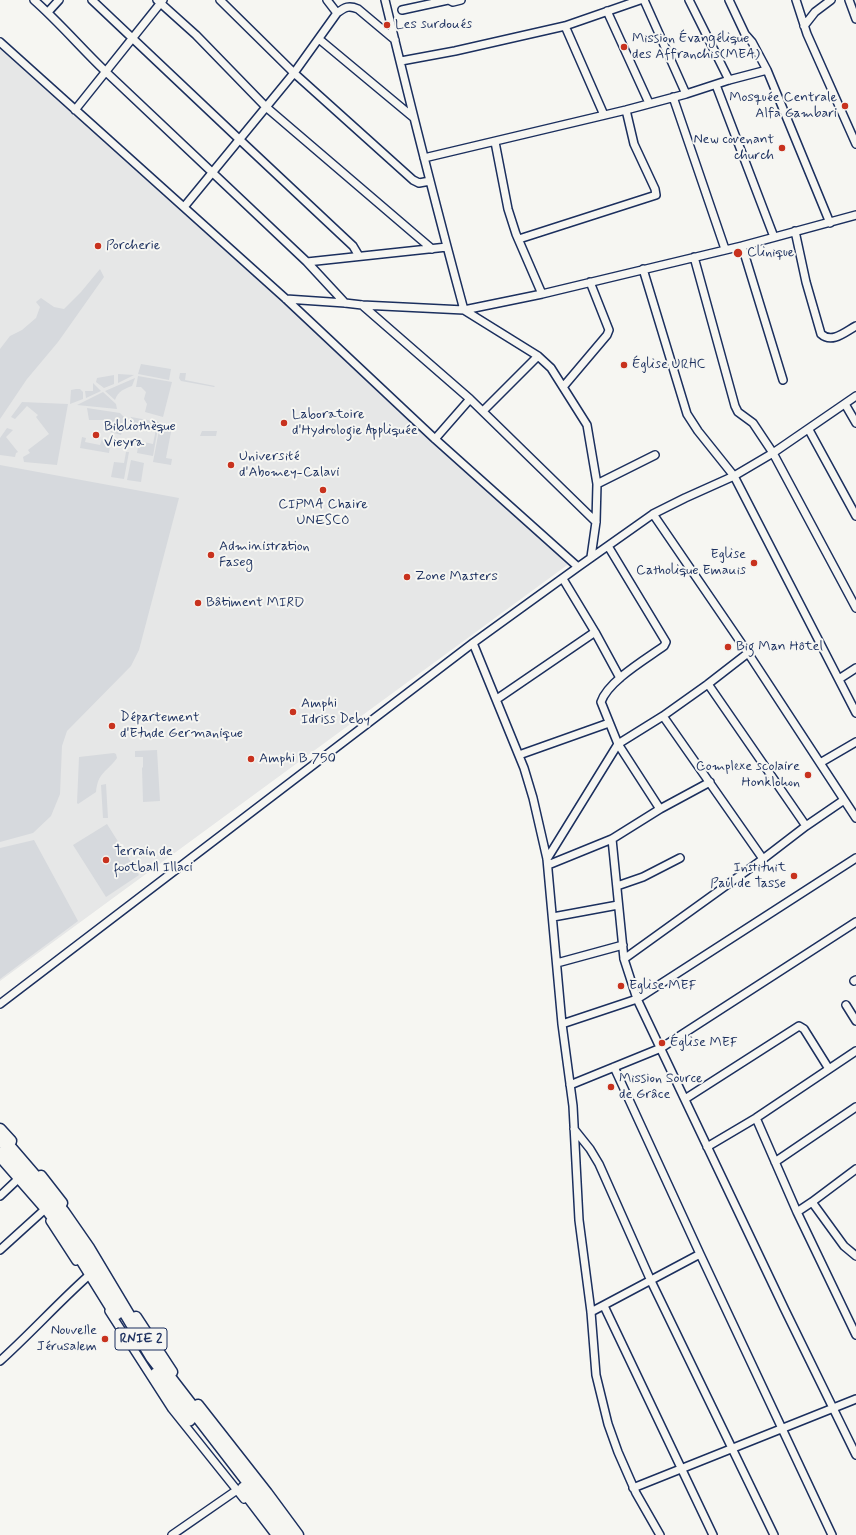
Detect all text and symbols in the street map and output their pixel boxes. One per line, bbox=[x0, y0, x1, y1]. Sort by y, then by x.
place label: Les surdoués bbox=[395, 17, 472, 33]
marker: Les surdoués bbox=[382, 20, 392, 30]
place label: Mission Évangélique des Affranchis(MEA) bbox=[632, 31, 760, 64]
marker: Mission Évangélique des Affranchis(MEA) bbox=[619, 42, 629, 52]
place label: Mosquée Centrale Alfa Gambari bbox=[729, 90, 837, 122]
marker: Mosquée Centrale Alfa Gambari bbox=[840, 101, 850, 111]
place label: New covenant church bbox=[694, 132, 774, 164]
marker: New covenant church bbox=[777, 143, 787, 153]
place label: Porcherie bbox=[106, 238, 160, 254]
marker: Porcherie bbox=[93, 241, 103, 251]
place label: Clinique bbox=[747, 245, 794, 261]
marker: Clinique bbox=[732, 247, 744, 259]
place label: Église URHC bbox=[632, 357, 706, 373]
marker: Église URHC bbox=[619, 360, 629, 370]
place label: Laboratoire d'Hydrologie Appliquée bbox=[292, 407, 418, 440]
marker: Laboratoire d'Hydrologie Appliquée bbox=[279, 418, 289, 428]
place label: Bibliothèque Vieyra bbox=[104, 419, 176, 452]
marker: Bibliothèque Vieyra bbox=[91, 430, 101, 440]
place label: Université d'Abomey-Calavi bbox=[239, 449, 339, 482]
marker: Université d'Abomey-Calavi bbox=[226, 460, 236, 470]
marker: CIPMA Chaire UNESCO bbox=[318, 485, 328, 495]
place label: CIPMA Chaire UNESCO bbox=[278, 497, 368, 530]
place label: Administration Faseg bbox=[219, 539, 310, 572]
place label: Eglise Catholique Emauis bbox=[636, 547, 746, 580]
marker: Administration Faseg bbox=[206, 550, 216, 560]
marker: Eglise Catholique Emauis bbox=[749, 558, 759, 568]
place label: Zone Masters bbox=[415, 569, 498, 585]
marker: Zone Masters bbox=[402, 572, 412, 582]
place label: Bâtiment MIRD bbox=[206, 595, 304, 611]
marker: Bâtiment MIRD bbox=[193, 598, 203, 608]
place label: Big Man Hôtel bbox=[736, 639, 823, 655]
marker: Big Man Hôtel bbox=[723, 642, 733, 652]
place label: Amphi Idriss Deby bbox=[301, 696, 370, 728]
marker: Amphi Idriss Deby bbox=[288, 707, 298, 717]
place label: Département d'Etude Germanique bbox=[120, 710, 243, 742]
marker: Département d'Etude Germanique bbox=[107, 721, 117, 731]
place label: Amphi B 750 bbox=[259, 751, 336, 767]
marker: Amphi B 750 bbox=[246, 754, 256, 764]
place label: Complexe scolaire Honklohon bbox=[696, 759, 800, 792]
marker: Complexe scolaire Honklohon bbox=[803, 770, 813, 780]
place label: Terrain de football Illaci bbox=[114, 844, 193, 876]
marker: Terrain de football Illaci bbox=[101, 855, 111, 865]
place label: Instituit Paul de Tasse bbox=[710, 860, 786, 892]
marker: Instituit Paul de Tasse bbox=[789, 871, 799, 881]
place label: Eglise MEF bbox=[629, 978, 697, 994]
marker: Eglise MEF bbox=[616, 981, 626, 991]
place label: Église MEF bbox=[670, 1035, 738, 1051]
marker: Église MEF bbox=[657, 1038, 667, 1048]
place label: Mission Source de Grâce bbox=[619, 1071, 703, 1104]
marker: Mission Source de Grâce bbox=[606, 1082, 616, 1092]
place label: Nouvelle Jérusalem bbox=[37, 1323, 97, 1356]
road number: RNIE 2 bbox=[115, 1328, 167, 1350]
marker: Nouvelle Jérusalem bbox=[100, 1334, 110, 1344]

